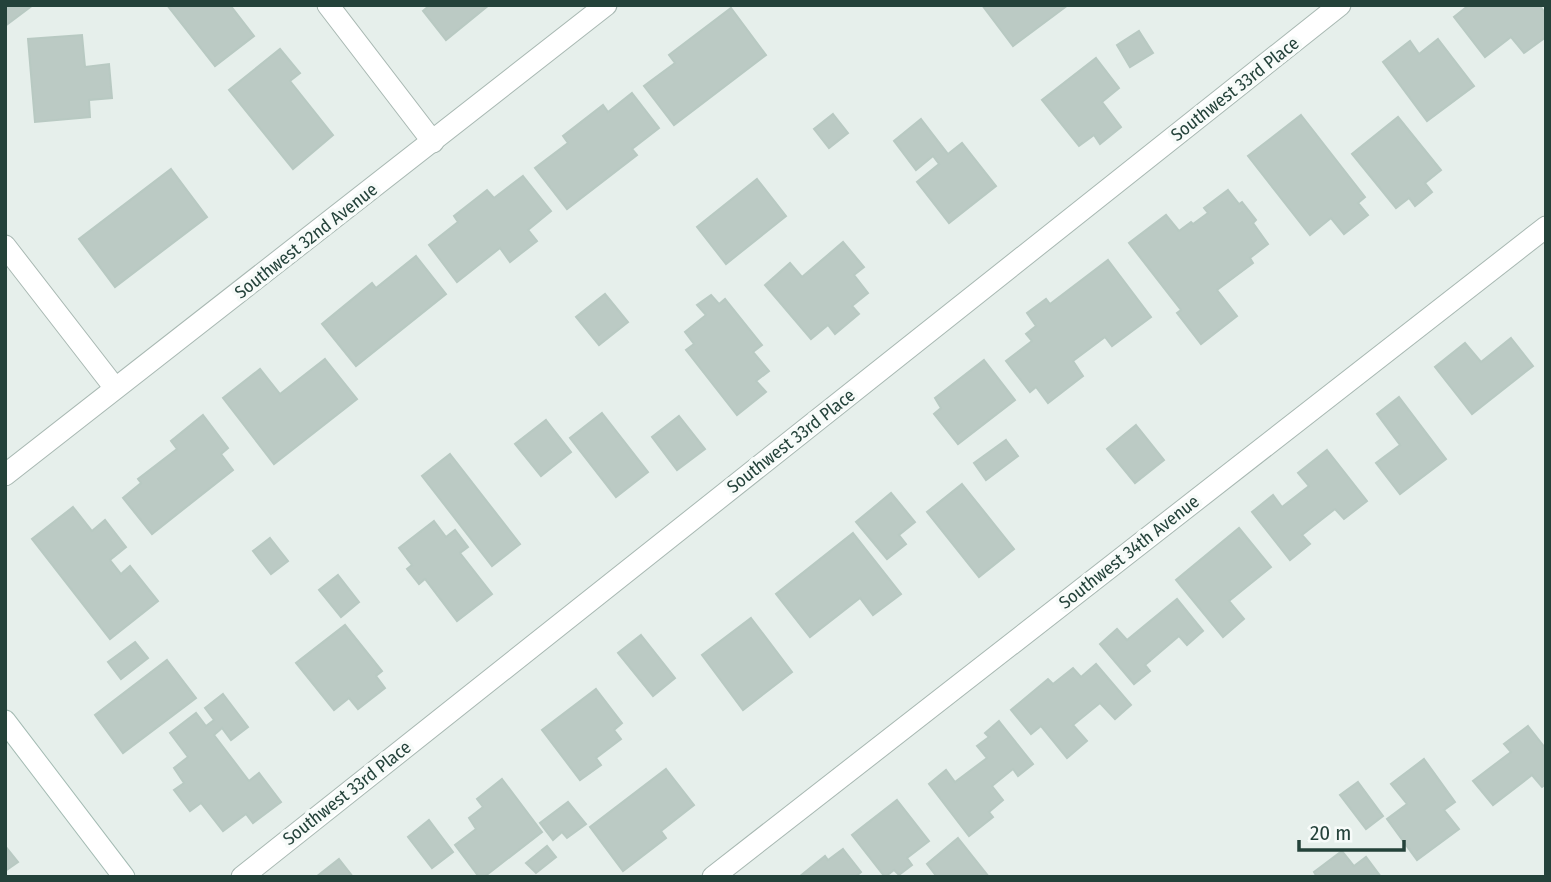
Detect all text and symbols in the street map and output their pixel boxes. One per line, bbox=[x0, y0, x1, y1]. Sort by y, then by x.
street label: Southwest 33rd Place bbox=[1167, 32, 1304, 146]
street label: Southwest 32nd Avenue bbox=[230, 178, 382, 304]
street label: Southwest 33rd Place bbox=[723, 384, 860, 498]
street label: Southwest 34th Avenue bbox=[1054, 490, 1204, 614]
street label: Southwest 33rd Place bbox=[279, 736, 416, 850]
scale bar bbox=[1299, 808, 1404, 852]
text: 20 m bbox=[1310, 820, 1351, 846]

